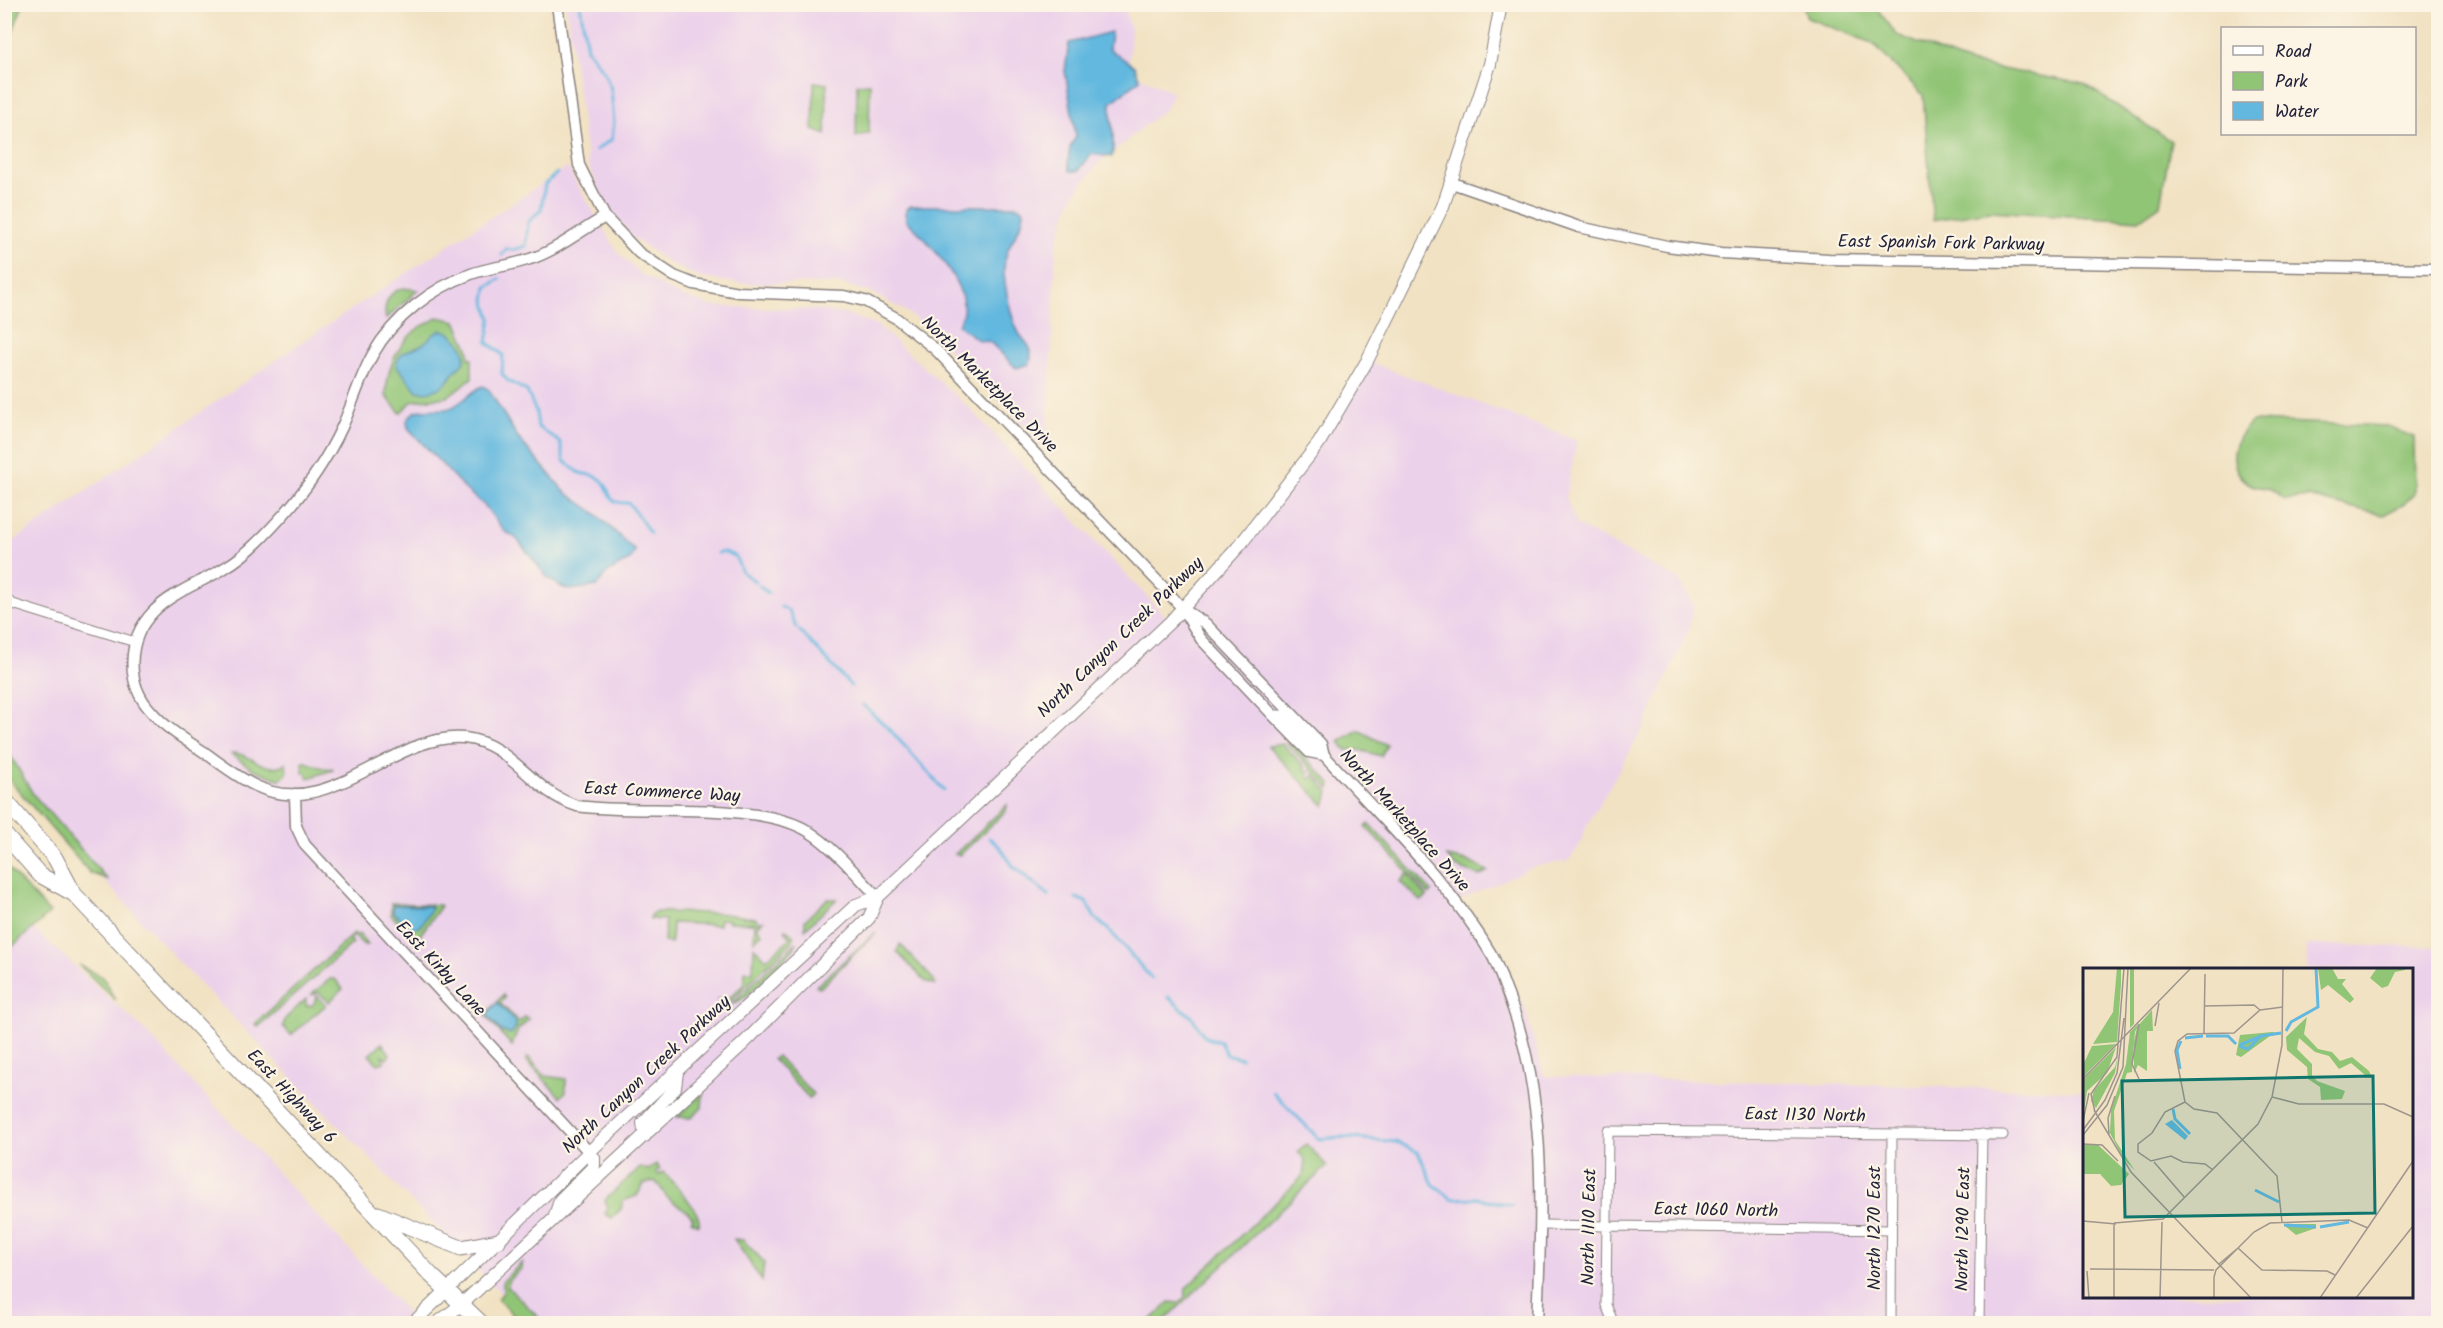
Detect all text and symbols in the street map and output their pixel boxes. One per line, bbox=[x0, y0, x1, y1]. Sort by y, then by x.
legend bbox=[2221, 27, 2416, 135]
text: Road bbox=[2275, 38, 2312, 67]
text: Park bbox=[2275, 68, 2308, 97]
text: Water bbox=[2275, 98, 2320, 127]
street label: East Spanish Fork Parkway bbox=[1837, 228, 2045, 260]
street label: North Marketplace Drive bbox=[913, 309, 1065, 461]
street label: North Canyon Creek Parkway bbox=[1031, 550, 1212, 726]
street label: North Marketplace Drive bbox=[1331, 743, 1477, 899]
street label: East Commerce Way bbox=[583, 774, 742, 812]
street label: East Kirby Lane bbox=[388, 914, 492, 1024]
inset map bbox=[2083, 968, 2413, 1298]
street label: North Canyon Creek Parkway bbox=[556, 988, 739, 1162]
street label: East Highway 6 bbox=[239, 1043, 343, 1151]
street label: East 1130 North bbox=[1744, 1100, 1866, 1132]
street label: North 1270 East bbox=[1861, 1165, 1890, 1290]
street label: North 1290 East bbox=[1948, 1165, 1980, 1292]
street label: North 1110 East bbox=[1574, 1167, 1606, 1286]
street label: East 1060 North bbox=[1653, 1195, 1779, 1227]

